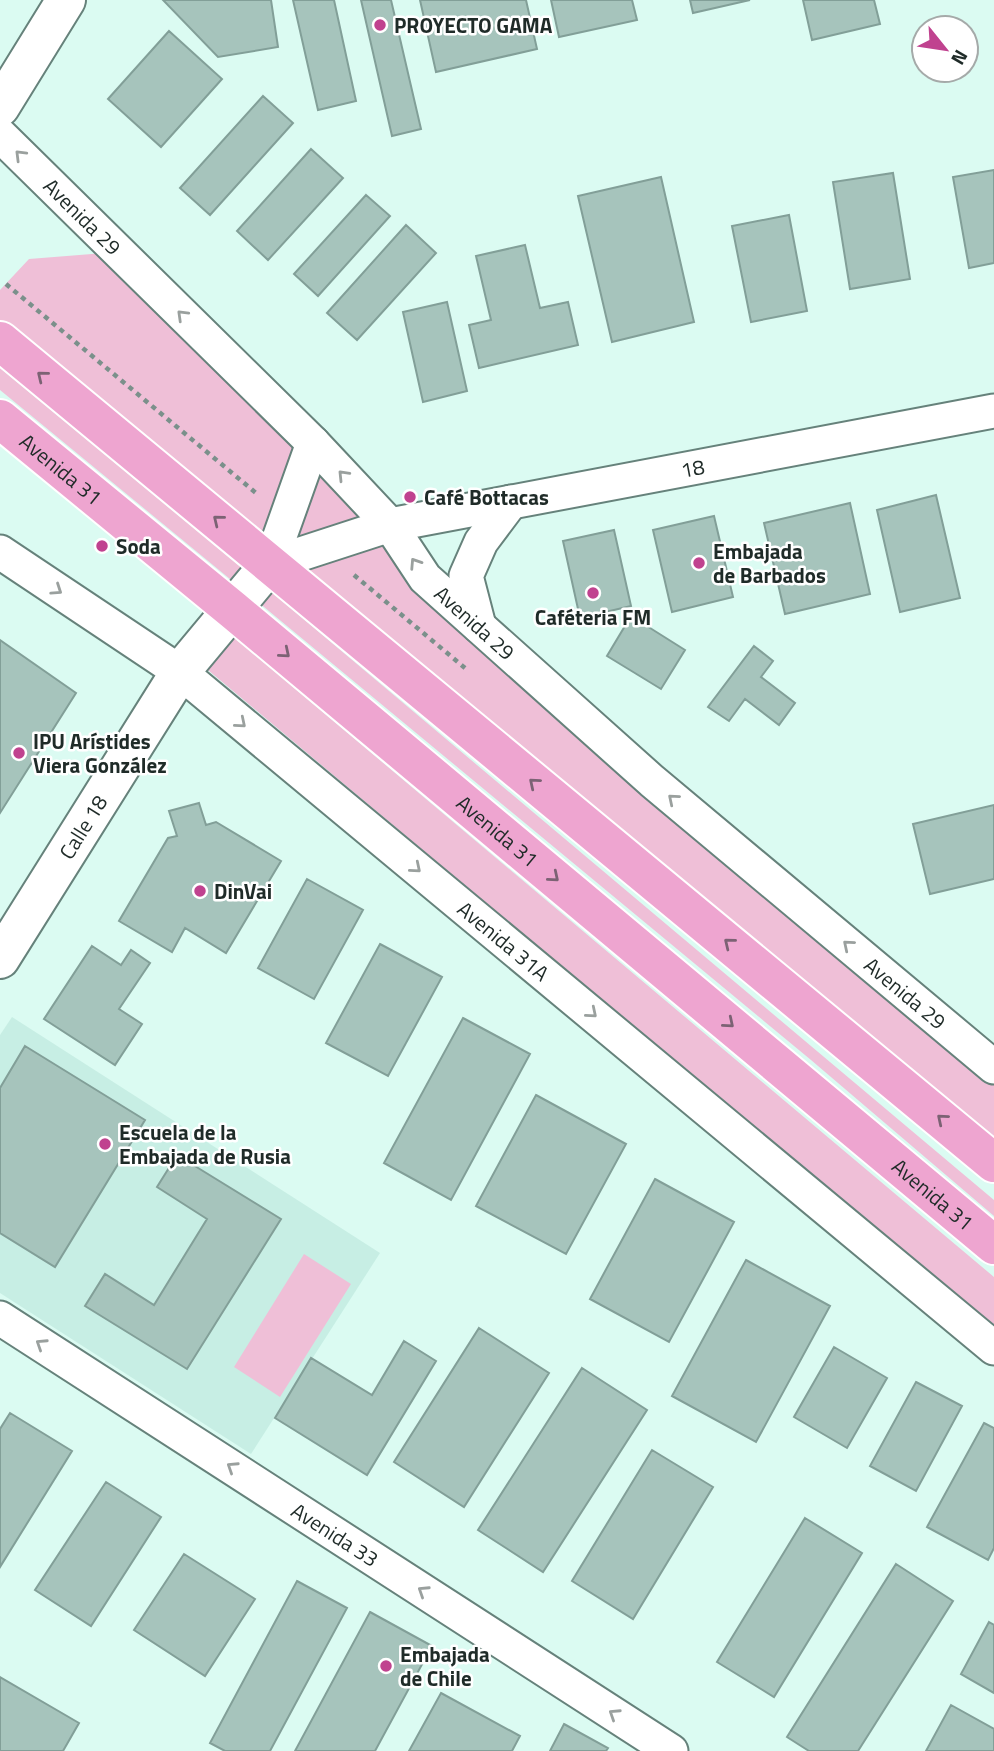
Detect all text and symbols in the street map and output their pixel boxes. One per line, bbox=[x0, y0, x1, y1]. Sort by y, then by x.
place label: PROYECTO GAMA bbox=[394, 9, 553, 41]
north arrow bbox=[910, 14, 980, 84]
marker: PROYECTO GAMA bbox=[372, 17, 388, 33]
text: N bbox=[944, 45, 976, 71]
one-way arrow bbox=[16, 151, 28, 163]
street label: Avenida 29 bbox=[36, 170, 129, 262]
one-way arrow bbox=[177, 311, 190, 324]
one-way arrow bbox=[38, 371, 50, 384]
street label: Avenida 31 bbox=[13, 426, 109, 513]
street label: 18 bbox=[678, 450, 707, 486]
one-way arrow bbox=[339, 470, 352, 483]
place label: Café Bottacas bbox=[424, 481, 549, 513]
marker: Café Bottacas bbox=[402, 489, 418, 505]
one-way arrow bbox=[213, 516, 226, 528]
place label: Soda bbox=[116, 530, 161, 562]
place label: Embajada de Barbados bbox=[713, 535, 826, 591]
marker: Soda bbox=[94, 538, 110, 554]
marker: Embajada de Barbados bbox=[691, 555, 707, 571]
one-way arrow bbox=[411, 558, 424, 571]
street label: Avenida 29 bbox=[428, 578, 522, 667]
one-way arrow bbox=[49, 582, 62, 594]
marker: Caféteria FM bbox=[585, 585, 601, 601]
place label: Caféteria FM bbox=[535, 601, 651, 633]
one-way arrow bbox=[277, 645, 290, 657]
one-way arrow bbox=[233, 715, 246, 727]
place label: IPU Arístides Viera González bbox=[33, 725, 167, 781]
marker: IPU Arístides Viera González bbox=[11, 745, 27, 761]
one-way arrow bbox=[529, 779, 542, 791]
street label: Avenida 31 bbox=[450, 787, 546, 875]
street label: Calle 18 bbox=[51, 788, 115, 865]
one-way arrow bbox=[669, 795, 682, 807]
one-way arrow bbox=[408, 860, 421, 872]
one-way arrow bbox=[546, 869, 558, 882]
place label: DinVai bbox=[214, 875, 272, 907]
marker: DinVai bbox=[192, 883, 208, 899]
street label: Avenida 31A bbox=[451, 893, 557, 989]
one-way arrow bbox=[724, 939, 737, 951]
one-way arrow bbox=[843, 941, 856, 953]
street label: Avenida 29 bbox=[857, 949, 953, 1037]
one-way arrow bbox=[583, 1005, 596, 1017]
one-way arrow bbox=[720, 1015, 733, 1027]
one-way arrow bbox=[937, 1114, 950, 1127]
place label: Escuela de la Embajada de Rusia bbox=[119, 1116, 291, 1172]
marker: Escuela de la Embajada de Rusia bbox=[97, 1136, 113, 1152]
street label: Avenida 31 bbox=[885, 1150, 981, 1238]
one-way arrow bbox=[35, 1339, 48, 1352]
one-way arrow bbox=[227, 1463, 240, 1476]
street label: Avenida 33 bbox=[285, 1494, 385, 1574]
one-way arrow bbox=[418, 1586, 431, 1599]
place label: Embajada de Chile bbox=[400, 1638, 490, 1694]
marker: Embajada de Chile bbox=[378, 1658, 394, 1674]
one-way arrow bbox=[609, 1710, 622, 1722]

